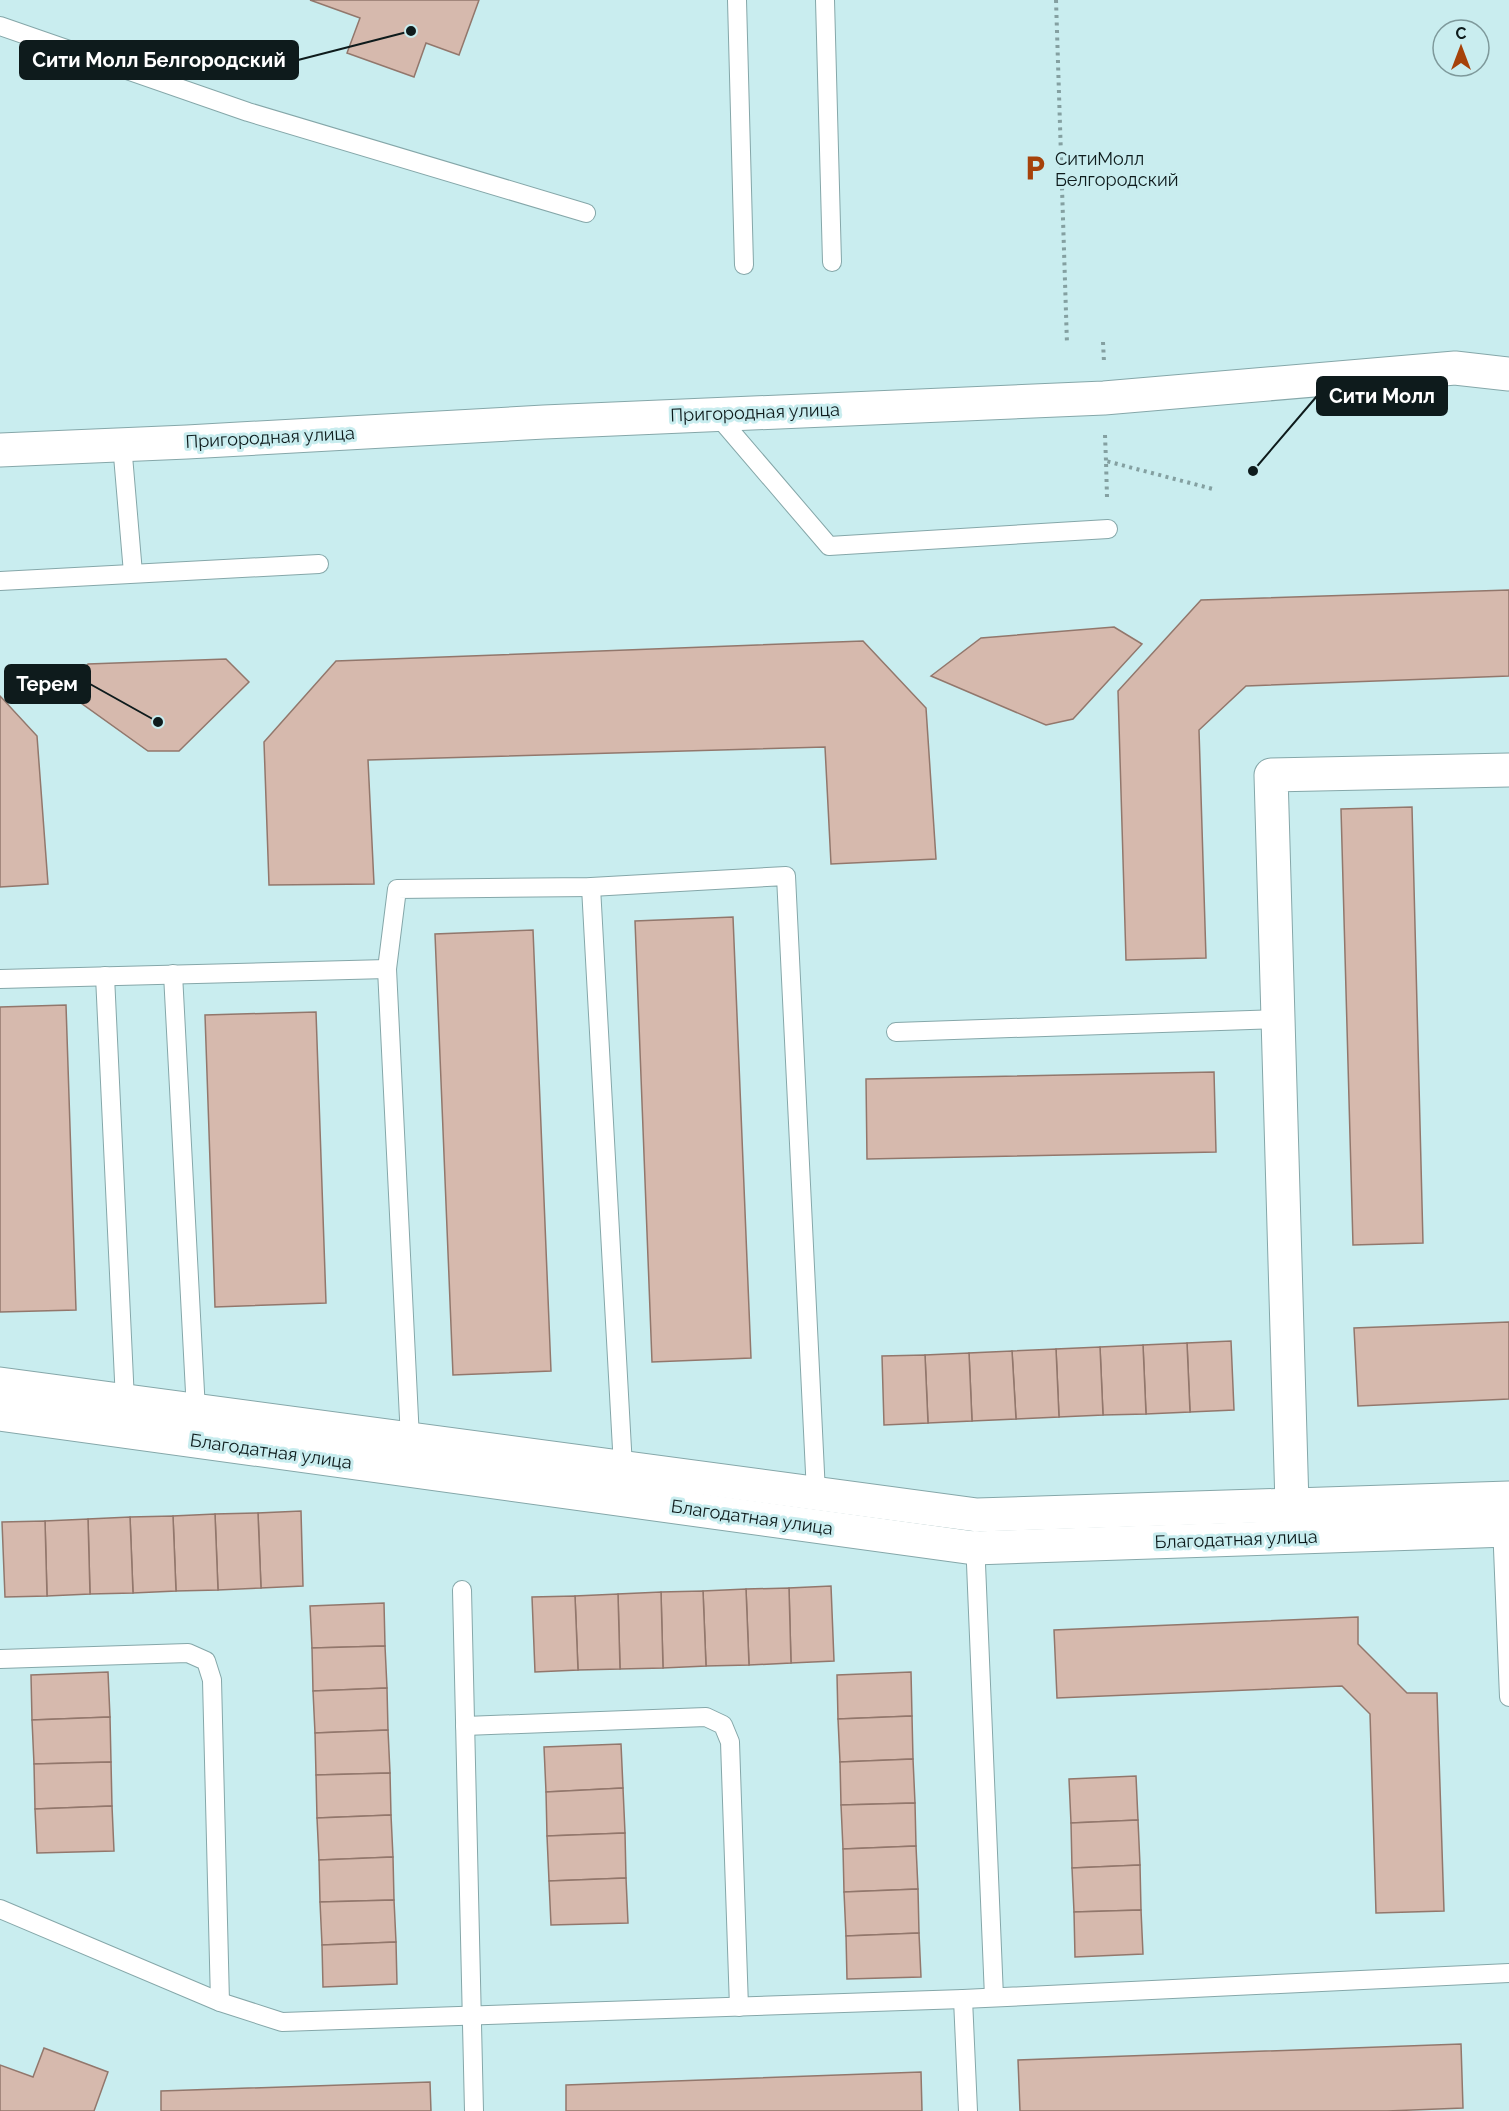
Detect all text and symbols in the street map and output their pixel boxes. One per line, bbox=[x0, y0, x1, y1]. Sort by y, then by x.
north arrow bbox=[1431, 18, 1491, 78]
text: С bbox=[1456, 24, 1467, 43]
callout: Сити Молл Белгородский bbox=[20, 41, 298, 79]
text: Сити Молл Белгородский bbox=[32, 48, 286, 72]
place label: СитиМолл Белгородский bbox=[1055, 148, 1178, 190]
parking icon: СитиМолл Белгородский bbox=[1020, 153, 1050, 183]
callout: Сити Молл bbox=[1317, 377, 1447, 415]
text: Сити Молл bbox=[1329, 384, 1435, 408]
street label: Пригородная улица bbox=[670, 399, 840, 425]
street label: Пригородная улица bbox=[185, 422, 355, 452]
callout: Терем bbox=[5, 665, 90, 703]
text: Терем bbox=[16, 672, 78, 696]
street label: Благодатная улица bbox=[189, 1429, 353, 1473]
street label: Благодатная улица bbox=[670, 1495, 834, 1539]
street label: Благодатная улица bbox=[1154, 1526, 1318, 1552]

